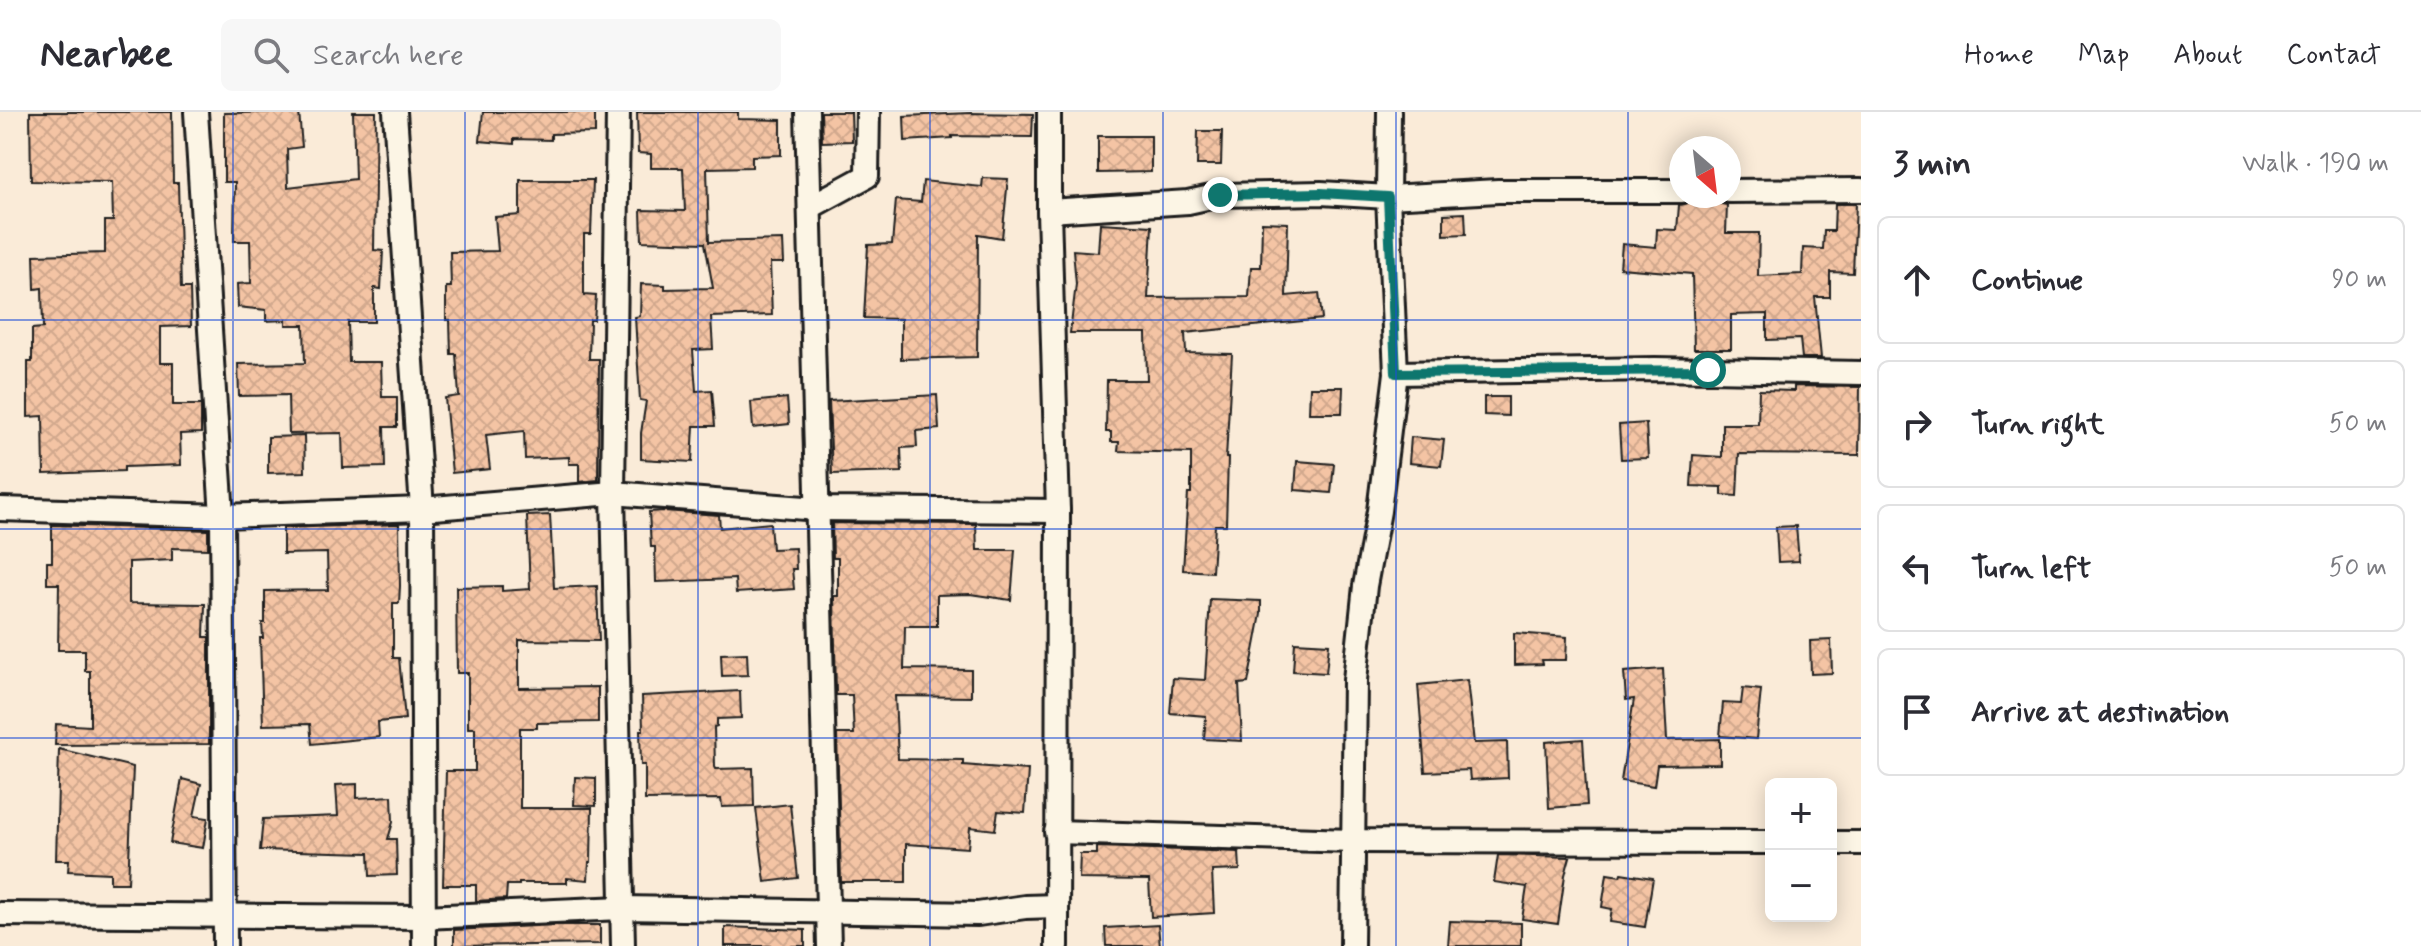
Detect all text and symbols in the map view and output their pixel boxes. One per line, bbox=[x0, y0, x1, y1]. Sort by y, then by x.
search box bbox=[221, 19, 781, 91]
text: Nearbee bbox=[40, 31, 173, 80]
icon: search bbox=[249, 33, 293, 77]
text: Search here bbox=[313, 36, 464, 75]
text: Home bbox=[1964, 37, 2034, 74]
text: Map bbox=[2078, 37, 2129, 74]
text: About bbox=[2173, 37, 2242, 74]
text: Contact bbox=[2286, 37, 2381, 74]
north arrow bbox=[1669, 136, 1741, 208]
text: 3 min bbox=[1893, 142, 1971, 187]
text: Walk · 190 m bbox=[2242, 147, 2389, 181]
route end bbox=[1202, 177, 1238, 213]
icon: ahead bbox=[1895, 258, 1939, 302]
text: Continue bbox=[1971, 261, 2083, 300]
text: 90 m bbox=[2332, 263, 2387, 297]
route start bbox=[1690, 352, 1726, 388]
icon: right bbox=[1895, 402, 1939, 446]
text: Turn right bbox=[1971, 405, 2104, 444]
text: 50 m bbox=[2329, 407, 2387, 441]
icon: left bbox=[1895, 546, 1939, 590]
text: Turn left bbox=[1971, 549, 2091, 588]
text: 50 m bbox=[2329, 551, 2387, 585]
icon: arrive bbox=[1895, 690, 1939, 734]
text: Arrive at destination bbox=[1971, 693, 2229, 732]
map controls bbox=[1765, 778, 1837, 922]
button: + bbox=[1765, 778, 1837, 850]
button: − bbox=[1765, 850, 1837, 922]

